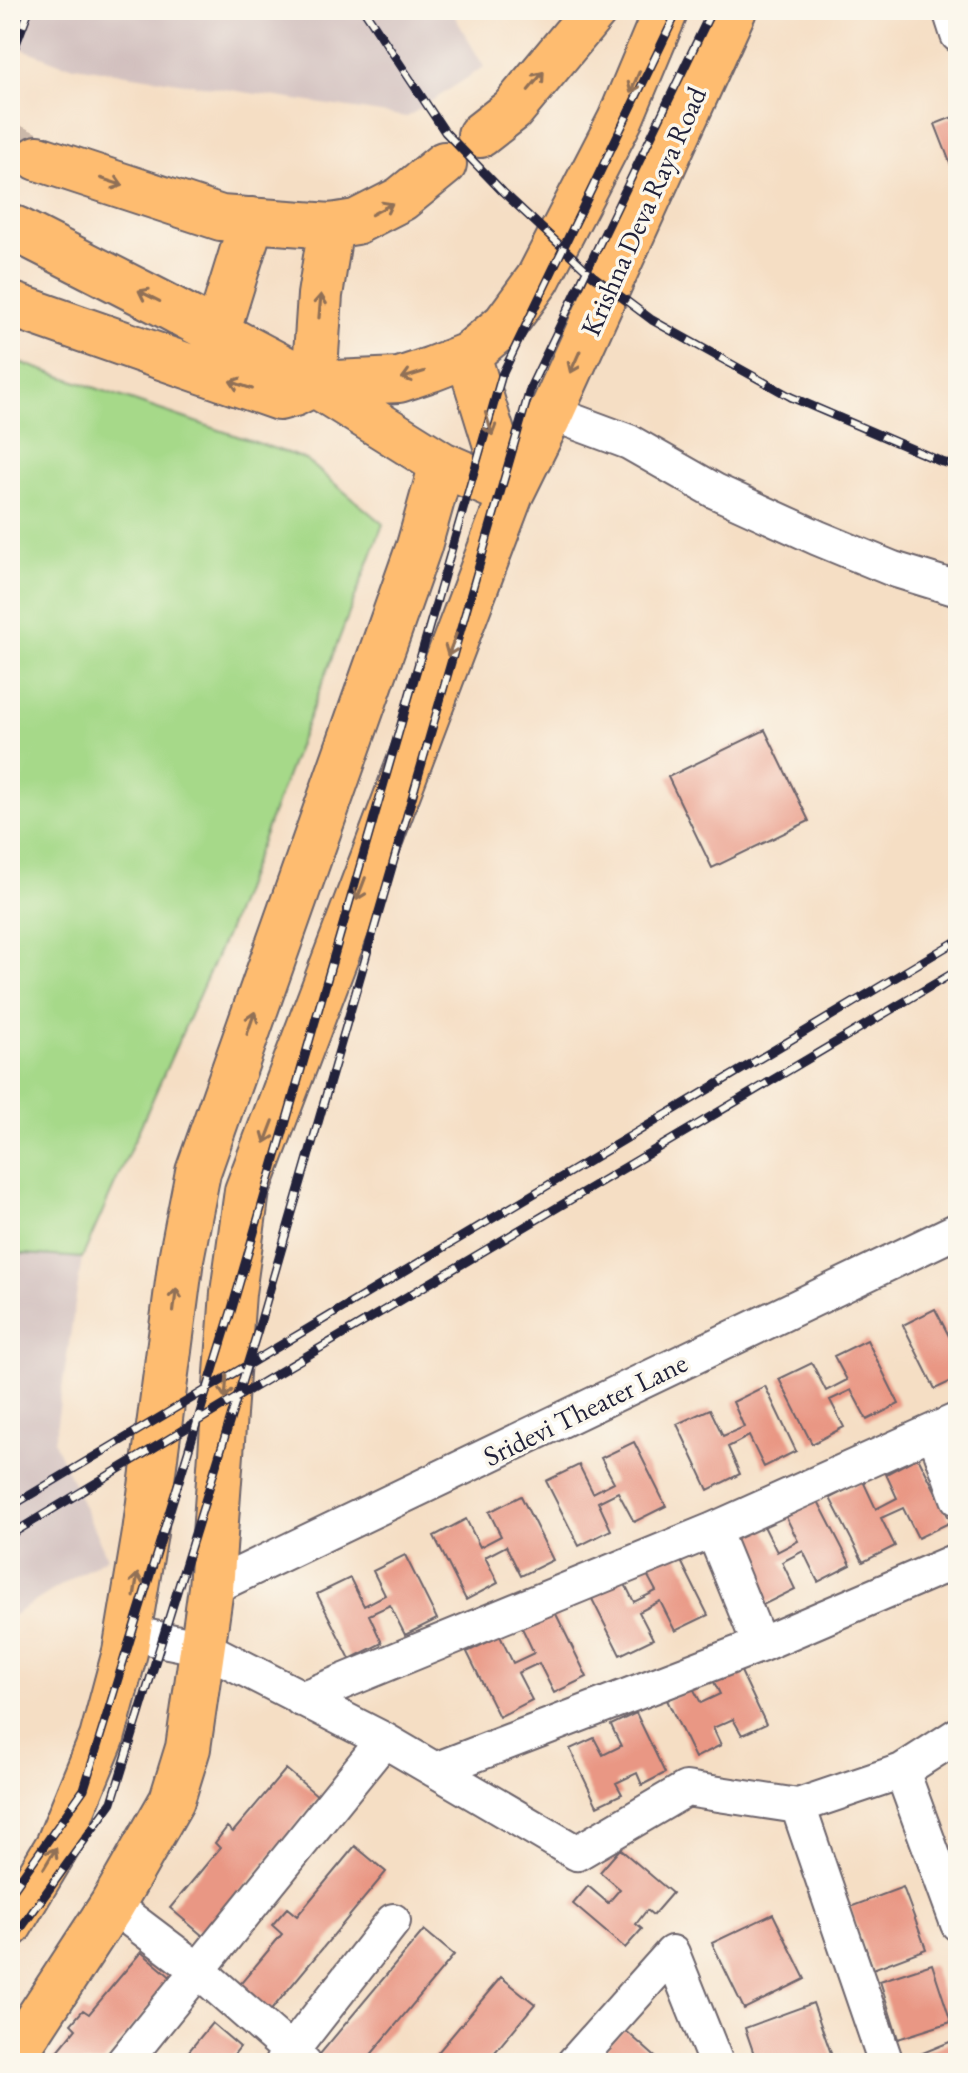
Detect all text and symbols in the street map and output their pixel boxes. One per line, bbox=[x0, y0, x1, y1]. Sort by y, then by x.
one-way arrow bbox=[627, 69, 642, 94]
one-way arrow bbox=[527, 71, 545, 92]
street label: Krishna Deva Raya Road bbox=[572, 80, 714, 341]
one-way arrow bbox=[99, 175, 125, 190]
one-way arrow bbox=[369, 200, 393, 216]
one-way arrow bbox=[137, 288, 161, 304]
one-way arrow bbox=[313, 293, 328, 320]
one-way arrow bbox=[566, 349, 581, 373]
one-way arrow bbox=[401, 368, 427, 383]
one-way arrow bbox=[229, 377, 254, 391]
one-way arrow bbox=[482, 411, 497, 437]
one-way arrow bbox=[444, 632, 458, 657]
one-way arrow bbox=[353, 876, 367, 901]
one-way arrow bbox=[244, 1010, 259, 1035]
one-way arrow bbox=[261, 1119, 275, 1144]
one-way arrow bbox=[168, 1287, 183, 1313]
street label: Sridevi Theater Lane bbox=[477, 1344, 693, 1474]
one-way arrow bbox=[218, 1373, 233, 1400]
one-way arrow bbox=[129, 1573, 144, 1598]
one-way arrow bbox=[42, 1847, 58, 1870]

